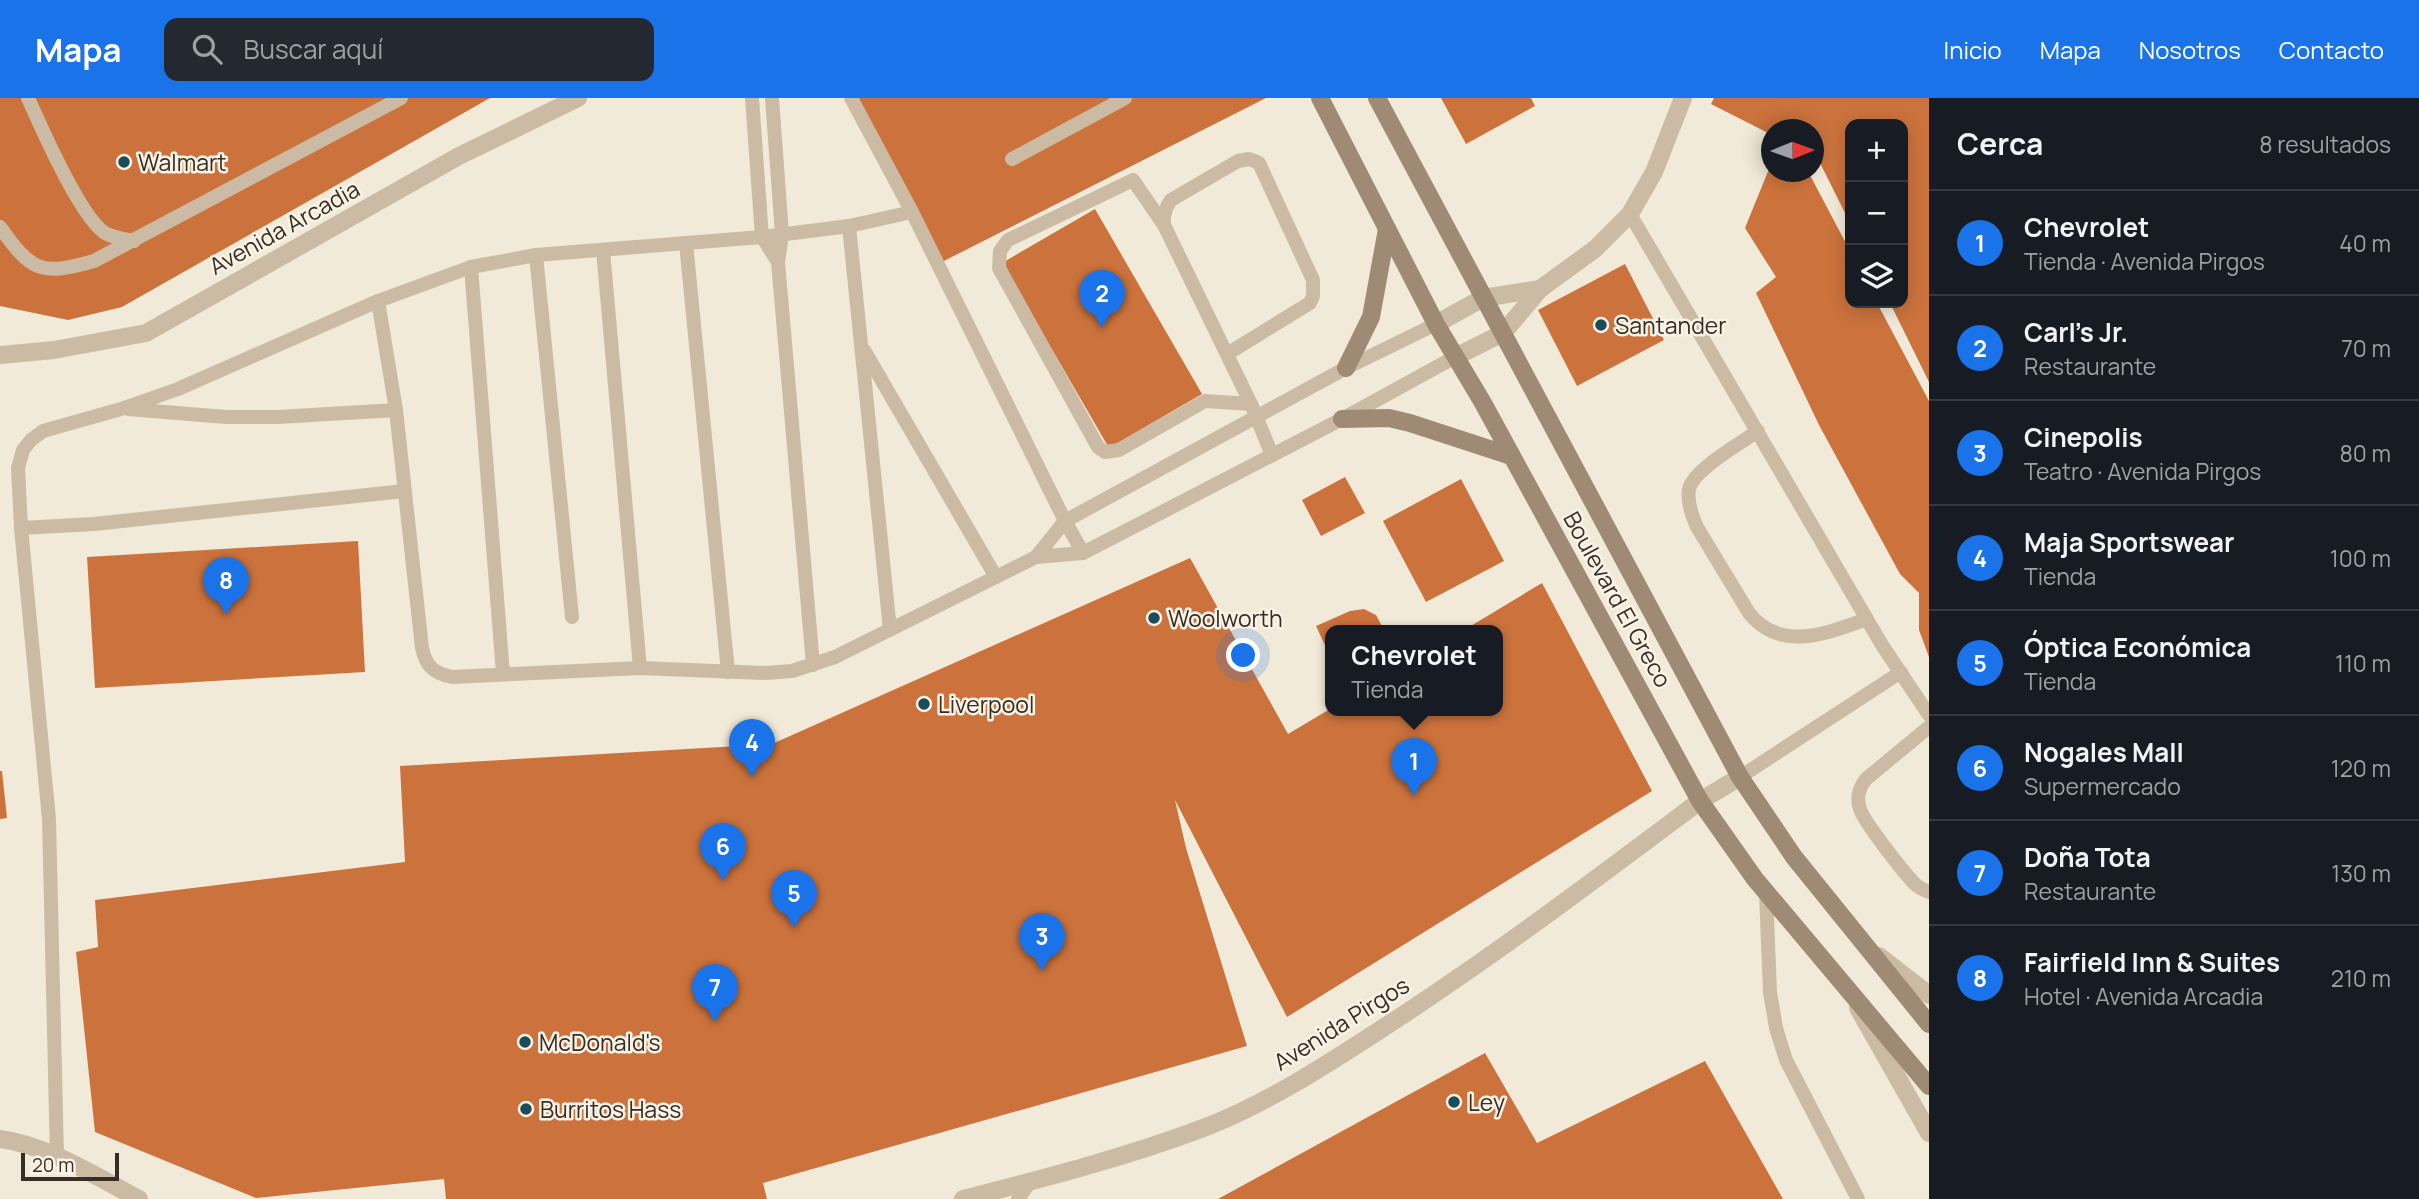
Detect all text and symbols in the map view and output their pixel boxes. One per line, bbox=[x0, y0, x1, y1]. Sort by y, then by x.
search box bbox=[164, 18, 654, 81]
text: Mapa bbox=[35, 27, 122, 72]
icon: search bbox=[188, 30, 226, 68]
text: Buscar aquí bbox=[244, 31, 383, 67]
text: Inicio bbox=[1944, 33, 2002, 66]
text: Mapa bbox=[2040, 33, 2101, 66]
text: Nosotros bbox=[2139, 33, 2241, 66]
text: Contacto bbox=[2279, 33, 2384, 66]
north arrow bbox=[1761, 119, 1824, 182]
map controls bbox=[1845, 119, 1908, 308]
button: + bbox=[1845, 119, 1908, 182]
text: Cerca bbox=[1957, 123, 2043, 164]
text: 8 resultados bbox=[2259, 128, 2391, 160]
place label: Walmart bbox=[138, 146, 226, 178]
marker: Walmart bbox=[116, 154, 132, 170]
street label: Avenida Arcadia bbox=[203, 172, 365, 282]
button: − bbox=[1845, 182, 1908, 245]
text: Chevrolet bbox=[2024, 209, 2149, 245]
text: 1 bbox=[1975, 227, 1985, 259]
text: 40 m bbox=[2339, 227, 2391, 259]
button: layers bbox=[1845, 245, 1908, 308]
text: Tienda · Avenida Pirgos bbox=[2024, 245, 2265, 277]
pin: 2 bbox=[1079, 270, 1125, 328]
place label: Santander bbox=[1615, 309, 1727, 341]
text: Carl's Jr. bbox=[2024, 314, 2128, 350]
marker: Santander bbox=[1593, 317, 1609, 333]
text: 2 bbox=[1973, 332, 1987, 364]
text: 70 m bbox=[2341, 332, 2391, 364]
text: Restaurante bbox=[2024, 350, 2156, 382]
text: Cinepolis bbox=[2024, 419, 2143, 455]
text: 3 bbox=[1973, 437, 1987, 469]
text: 80 m bbox=[2340, 437, 2391, 469]
text: Teatro · Avenida Pirgos bbox=[2024, 455, 2261, 487]
street label: Boulevard El Greco bbox=[1556, 505, 1680, 693]
text: Maja Sportswear bbox=[2024, 524, 2234, 560]
text: 4 bbox=[1973, 542, 1987, 574]
text: 100 m bbox=[2330, 542, 2391, 574]
pin: 8 bbox=[203, 557, 249, 615]
text: Tienda bbox=[2024, 560, 2096, 592]
place label: Woolworth bbox=[1168, 602, 1283, 634]
marker: Woolworth bbox=[1146, 610, 1162, 626]
popup bbox=[1325, 625, 1503, 716]
text: Óptica Económica bbox=[2024, 629, 2251, 665]
text: Chevrolet bbox=[1351, 637, 1477, 673]
your location bbox=[1226, 638, 1260, 672]
text: 5 bbox=[1973, 647, 1987, 679]
text: 110 m bbox=[2335, 647, 2391, 679]
text: Tienda bbox=[2024, 665, 2096, 697]
text: Tienda bbox=[1351, 673, 1424, 705]
place label: Liverpool bbox=[938, 688, 1034, 720]
marker: Liverpool bbox=[916, 696, 932, 712]
pin: 4 bbox=[729, 719, 775, 777]
text: Nogales Mall bbox=[2024, 734, 2184, 770]
pin: 1 bbox=[1391, 738, 1437, 796]
text: 6 bbox=[1973, 752, 1987, 784]
text: 120 m bbox=[2331, 752, 2391, 784]
text: Supermercado bbox=[2024, 770, 2181, 802]
pin: 6 bbox=[700, 823, 746, 881]
text: Doña Tota bbox=[2024, 839, 2151, 875]
text: 7 bbox=[1974, 857, 1986, 889]
text: 130 m bbox=[2331, 857, 2391, 889]
pin: 5 bbox=[771, 870, 817, 928]
text: Restaurante bbox=[2024, 875, 2156, 907]
pin: 3 bbox=[1019, 913, 1065, 971]
text: Fairfield Inn & Suites bbox=[2024, 944, 2280, 980]
text: 8 bbox=[1973, 962, 1987, 994]
text: 210 m bbox=[2331, 962, 2391, 994]
pin: 7 bbox=[692, 964, 738, 1022]
street label: Avenida Pirgos bbox=[1267, 969, 1415, 1077]
text: Hotel · Avenida Arcadia bbox=[2024, 980, 2263, 1012]
place label: McDonald's bbox=[539, 1026, 661, 1058]
marker: McDonald's bbox=[517, 1034, 533, 1050]
place label: Ley bbox=[1468, 1086, 1505, 1118]
place label: Burritos Hass bbox=[540, 1093, 681, 1125]
marker: Ley bbox=[1446, 1094, 1462, 1110]
marker: Burritos Hass bbox=[518, 1101, 534, 1117]
scale bar bbox=[21, 1150, 119, 1182]
text: 20 m bbox=[32, 1152, 74, 1178]

